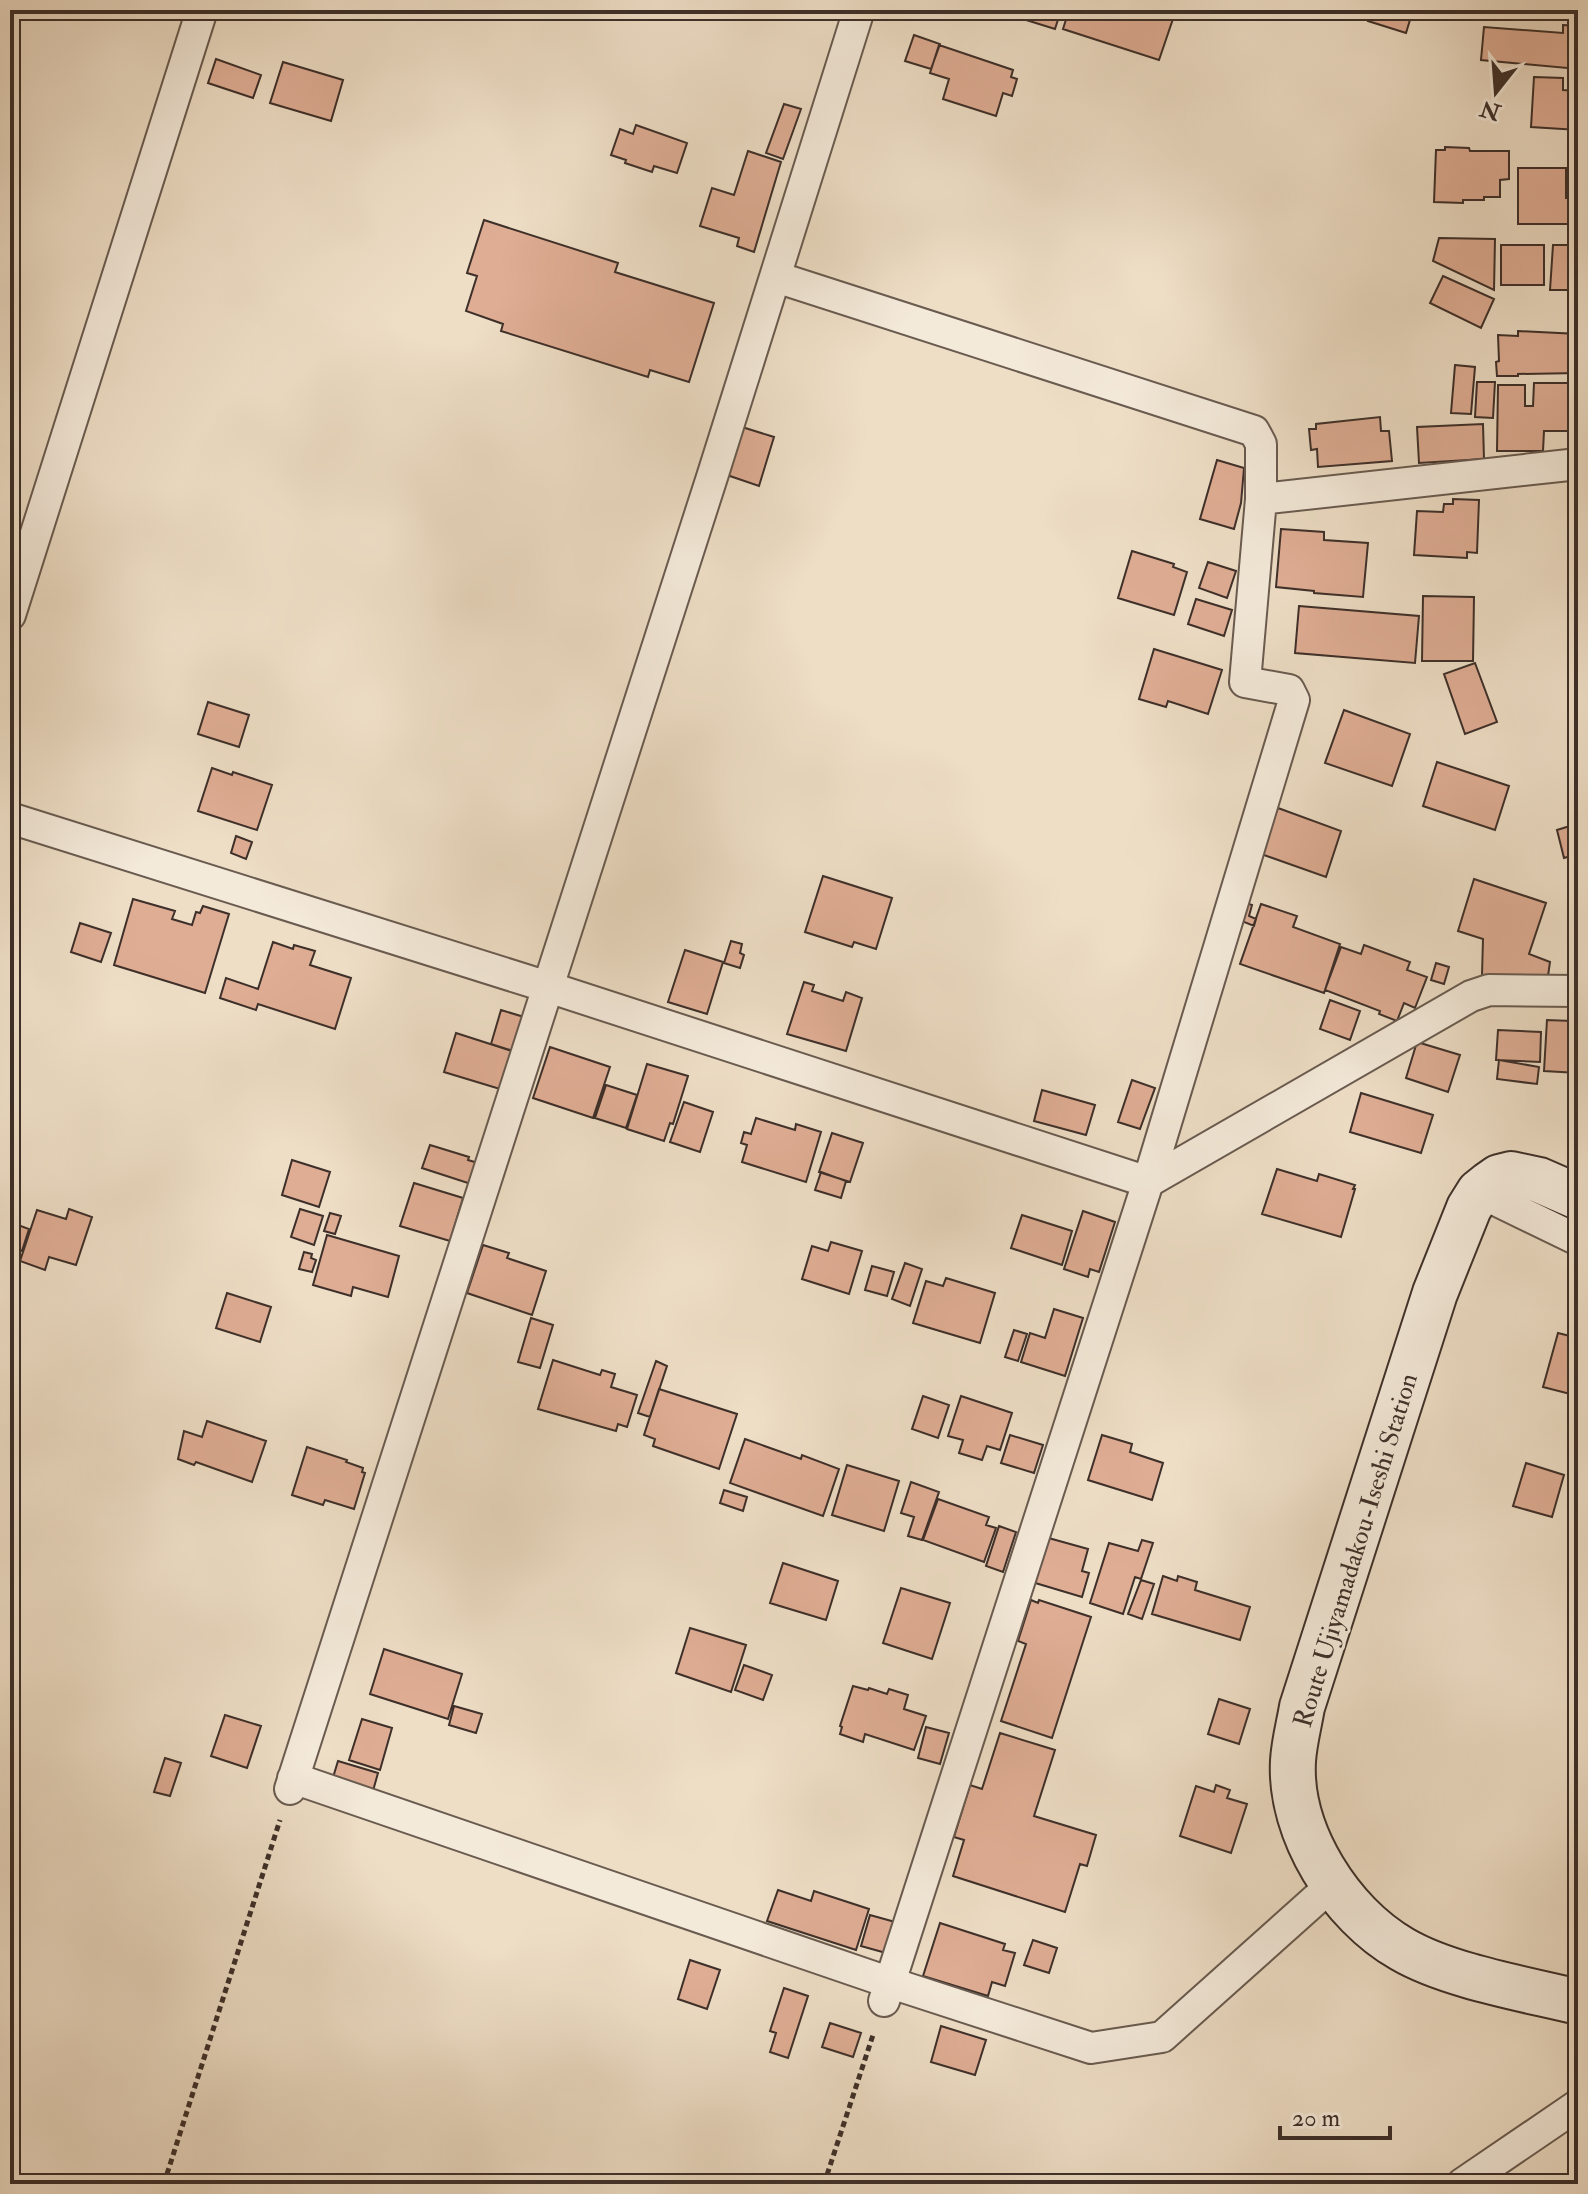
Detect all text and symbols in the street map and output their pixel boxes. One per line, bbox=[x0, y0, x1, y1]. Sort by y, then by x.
north arrow bbox=[1456, 52, 1536, 132]
text: N bbox=[1477, 94, 1505, 127]
street label: Route Ujiyamadakou-Iseshi Station bbox=[1287, 1369, 1425, 1731]
scale bar bbox=[1280, 2090, 1390, 2140]
text: 20 m bbox=[1292, 2103, 1341, 2134]

